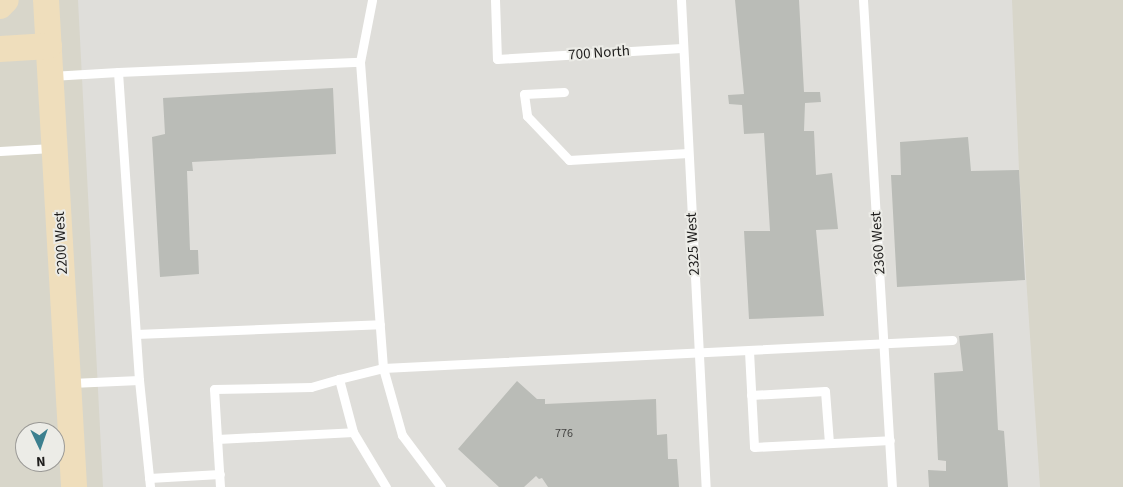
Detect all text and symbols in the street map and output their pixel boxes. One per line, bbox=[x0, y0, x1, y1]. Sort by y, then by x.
street label: 700 North bbox=[568, 42, 630, 64]
street label: 2200 West bbox=[50, 211, 72, 275]
street label: 2360 West bbox=[867, 211, 889, 275]
street label: 2325 West bbox=[682, 212, 704, 276]
north arrow bbox=[15, 422, 65, 472]
house number: 776 bbox=[555, 427, 573, 441]
text: N bbox=[36, 451, 46, 471]

